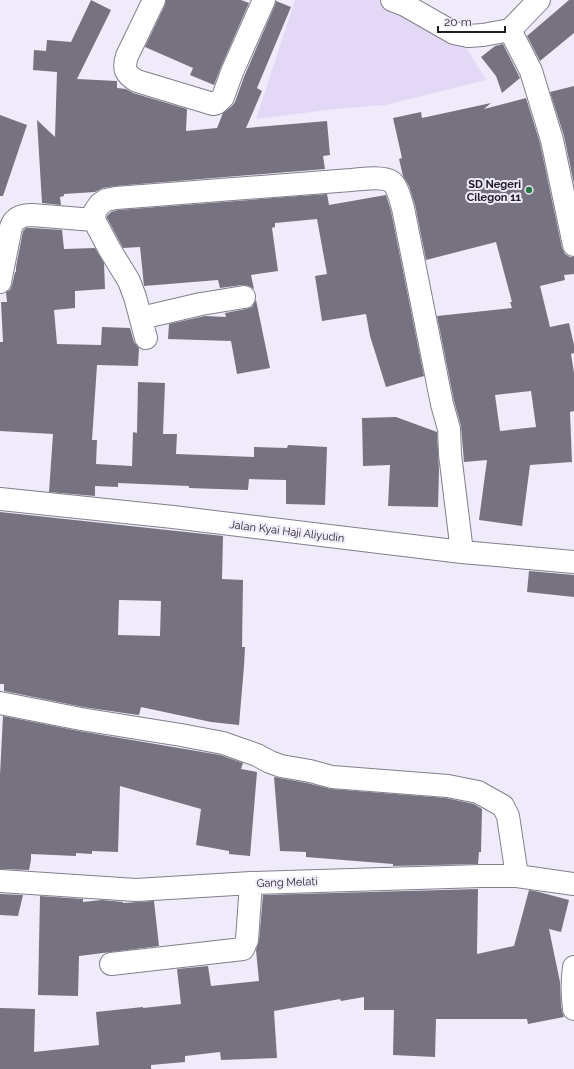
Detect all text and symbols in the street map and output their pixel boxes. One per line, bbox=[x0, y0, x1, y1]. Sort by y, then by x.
scale bar bbox=[438, 8, 505, 34]
text: 20 m bbox=[444, 15, 472, 29]
place label: SD Negeri Cilegon 11 bbox=[467, 178, 522, 204]
marker: SD Negeri Cilegon 11 bbox=[524, 185, 534, 195]
street label: Jalan Kyai Haji Aliyudin bbox=[229, 518, 345, 545]
street label: Gang Melati bbox=[256, 875, 318, 890]

